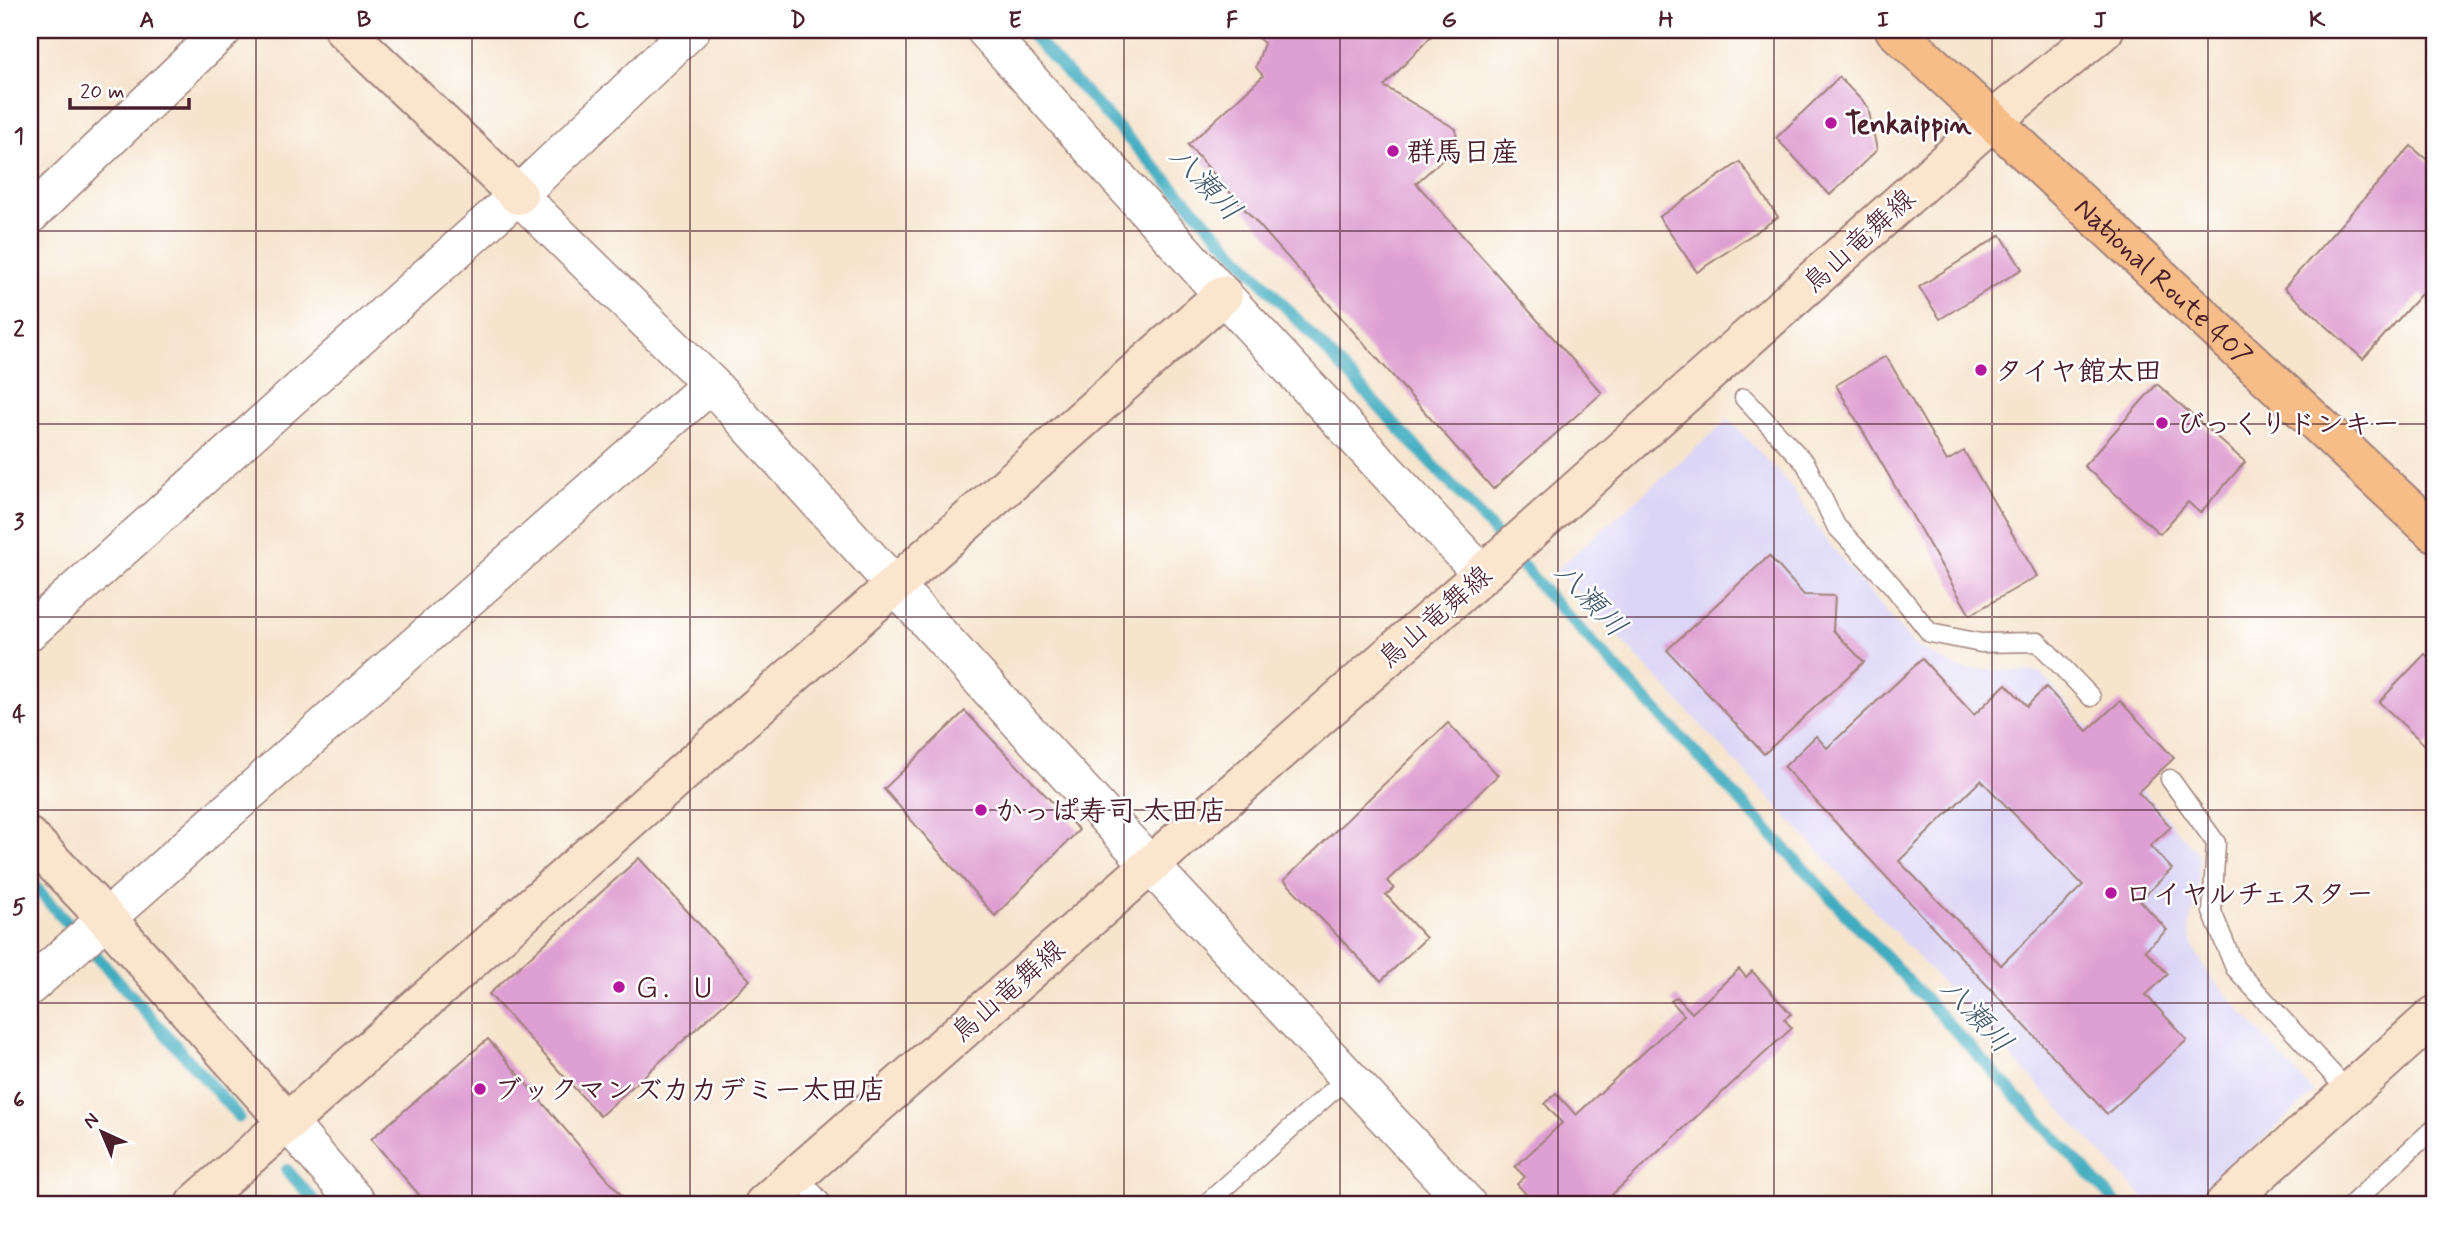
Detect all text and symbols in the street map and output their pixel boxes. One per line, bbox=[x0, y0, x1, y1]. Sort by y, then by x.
text: A bbox=[139, 6, 155, 36]
text: B bbox=[357, 6, 372, 36]
text: C bbox=[573, 6, 590, 36]
text: D bbox=[790, 6, 806, 36]
text: E bbox=[1008, 6, 1022, 36]
text: F bbox=[1226, 6, 1238, 36]
text: G bbox=[1441, 6, 1457, 36]
text: H bbox=[1658, 6, 1674, 36]
text: I bbox=[1877, 6, 1889, 36]
text: J bbox=[2093, 6, 2107, 36]
text: K bbox=[2309, 6, 2326, 36]
scale bar bbox=[70, 66, 189, 110]
text: 20 m bbox=[80, 78, 125, 106]
place label: Tenkaippin bbox=[1845, 107, 1973, 144]
marker: Tenkaippin bbox=[1823, 115, 1839, 131]
text: 1 bbox=[14, 122, 24, 152]
place label: 群馬日産 bbox=[1407, 135, 1519, 172]
water label: 八瀬川 bbox=[1160, 138, 1250, 230]
marker: 群馬日産 bbox=[1385, 143, 1401, 159]
street label: 鳥山竜舞線 bbox=[1795, 181, 1924, 302]
street label: National Route 407 bbox=[2065, 190, 2260, 375]
text: 2 bbox=[13, 315, 25, 345]
place label: タイヤ館太田 bbox=[1995, 354, 2162, 391]
marker: タイヤ館太田 bbox=[1973, 362, 1989, 378]
place label: びっくりドンキー bbox=[2176, 407, 2400, 444]
marker: びっくりドンキー bbox=[2154, 415, 2170, 431]
text: 3 bbox=[14, 508, 25, 538]
water label: 八瀬川 bbox=[1545, 554, 1635, 646]
street label: 鳥山竜舞線 bbox=[1371, 558, 1501, 678]
text: 4 bbox=[12, 700, 26, 730]
place label: かっぱ寿司 太田店 bbox=[995, 794, 1227, 831]
marker: かっぱ寿司 太田店 bbox=[973, 802, 989, 818]
place label: ロイヤルチェスター bbox=[2125, 877, 2374, 914]
marker: ロイヤルチェスター bbox=[2103, 885, 2119, 901]
text: 5 bbox=[12, 893, 26, 923]
street label: 鳥山竜舞線 bbox=[944, 932, 1074, 1052]
water label: 八瀬川 bbox=[1931, 970, 2021, 1062]
place label: Ｇ．Ｕ bbox=[633, 971, 717, 1008]
marker: Ｇ．Ｕ bbox=[611, 979, 627, 995]
place label: ブックマンズカカデミー太田店 bbox=[494, 1073, 886, 1110]
marker: ブックマンズカカデミー太田店 bbox=[472, 1081, 488, 1097]
text: 6 bbox=[13, 1086, 25, 1116]
north arrow bbox=[66, 1098, 136, 1168]
text: N bbox=[78, 1107, 104, 1134]

